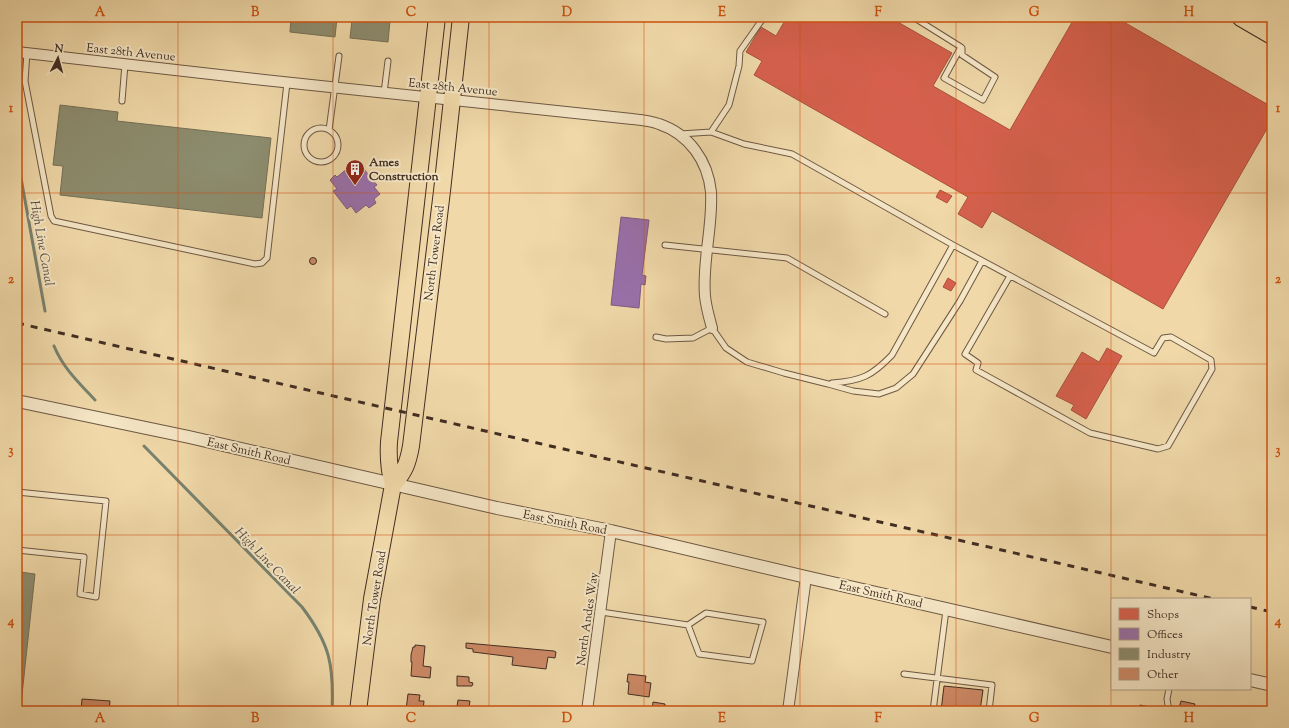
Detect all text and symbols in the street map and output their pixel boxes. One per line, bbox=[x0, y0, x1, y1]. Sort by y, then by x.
text: A bbox=[95, 4, 106, 22]
text: B bbox=[251, 4, 260, 22]
text: C bbox=[406, 4, 416, 22]
text: D bbox=[562, 4, 572, 22]
text: E bbox=[718, 4, 726, 22]
text: F bbox=[874, 4, 882, 22]
text: G bbox=[1029, 4, 1040, 22]
text: H bbox=[1184, 4, 1195, 22]
north arrow bbox=[38, 38, 78, 78]
street label: East 28th Avenue bbox=[85, 39, 177, 67]
text: N bbox=[53, 41, 64, 57]
street label: East 28th Avenue bbox=[407, 74, 499, 102]
text: 1 bbox=[9, 100, 14, 118]
text: 1 bbox=[1276, 100, 1281, 118]
place label: Ames Construction bbox=[368, 154, 440, 186]
building icon: Ames Construction bbox=[344, 158, 366, 186]
water label: High Line Canal bbox=[25, 199, 58, 288]
street label: North Tower Road bbox=[420, 204, 450, 302]
text: 2 bbox=[8, 271, 15, 289]
text: 2 bbox=[1275, 271, 1282, 289]
street label: East Smith Road bbox=[205, 434, 293, 470]
text: 3 bbox=[8, 442, 14, 460]
text: 3 bbox=[1275, 442, 1281, 460]
street label: East Smith Road bbox=[521, 506, 609, 540]
water label: High Line Canal bbox=[230, 524, 304, 599]
street label: North Tower Road bbox=[359, 549, 391, 647]
street label: North Andes Way bbox=[573, 571, 603, 667]
street label: East Smith Road bbox=[837, 577, 925, 613]
legend bbox=[1111, 598, 1251, 690]
text: Shops bbox=[1147, 606, 1179, 624]
text: 4 bbox=[7, 613, 15, 631]
text: 4 bbox=[1274, 613, 1282, 631]
text: Offices bbox=[1147, 626, 1183, 644]
text: Industry bbox=[1147, 646, 1191, 664]
text: Other bbox=[1147, 666, 1179, 684]
text: A bbox=[95, 710, 106, 728]
text: B bbox=[251, 710, 260, 728]
text: C bbox=[406, 710, 416, 728]
text: D bbox=[562, 710, 572, 728]
text: E bbox=[718, 710, 726, 728]
text: F bbox=[874, 710, 882, 728]
text: G bbox=[1029, 710, 1040, 728]
text: H bbox=[1184, 710, 1195, 728]

